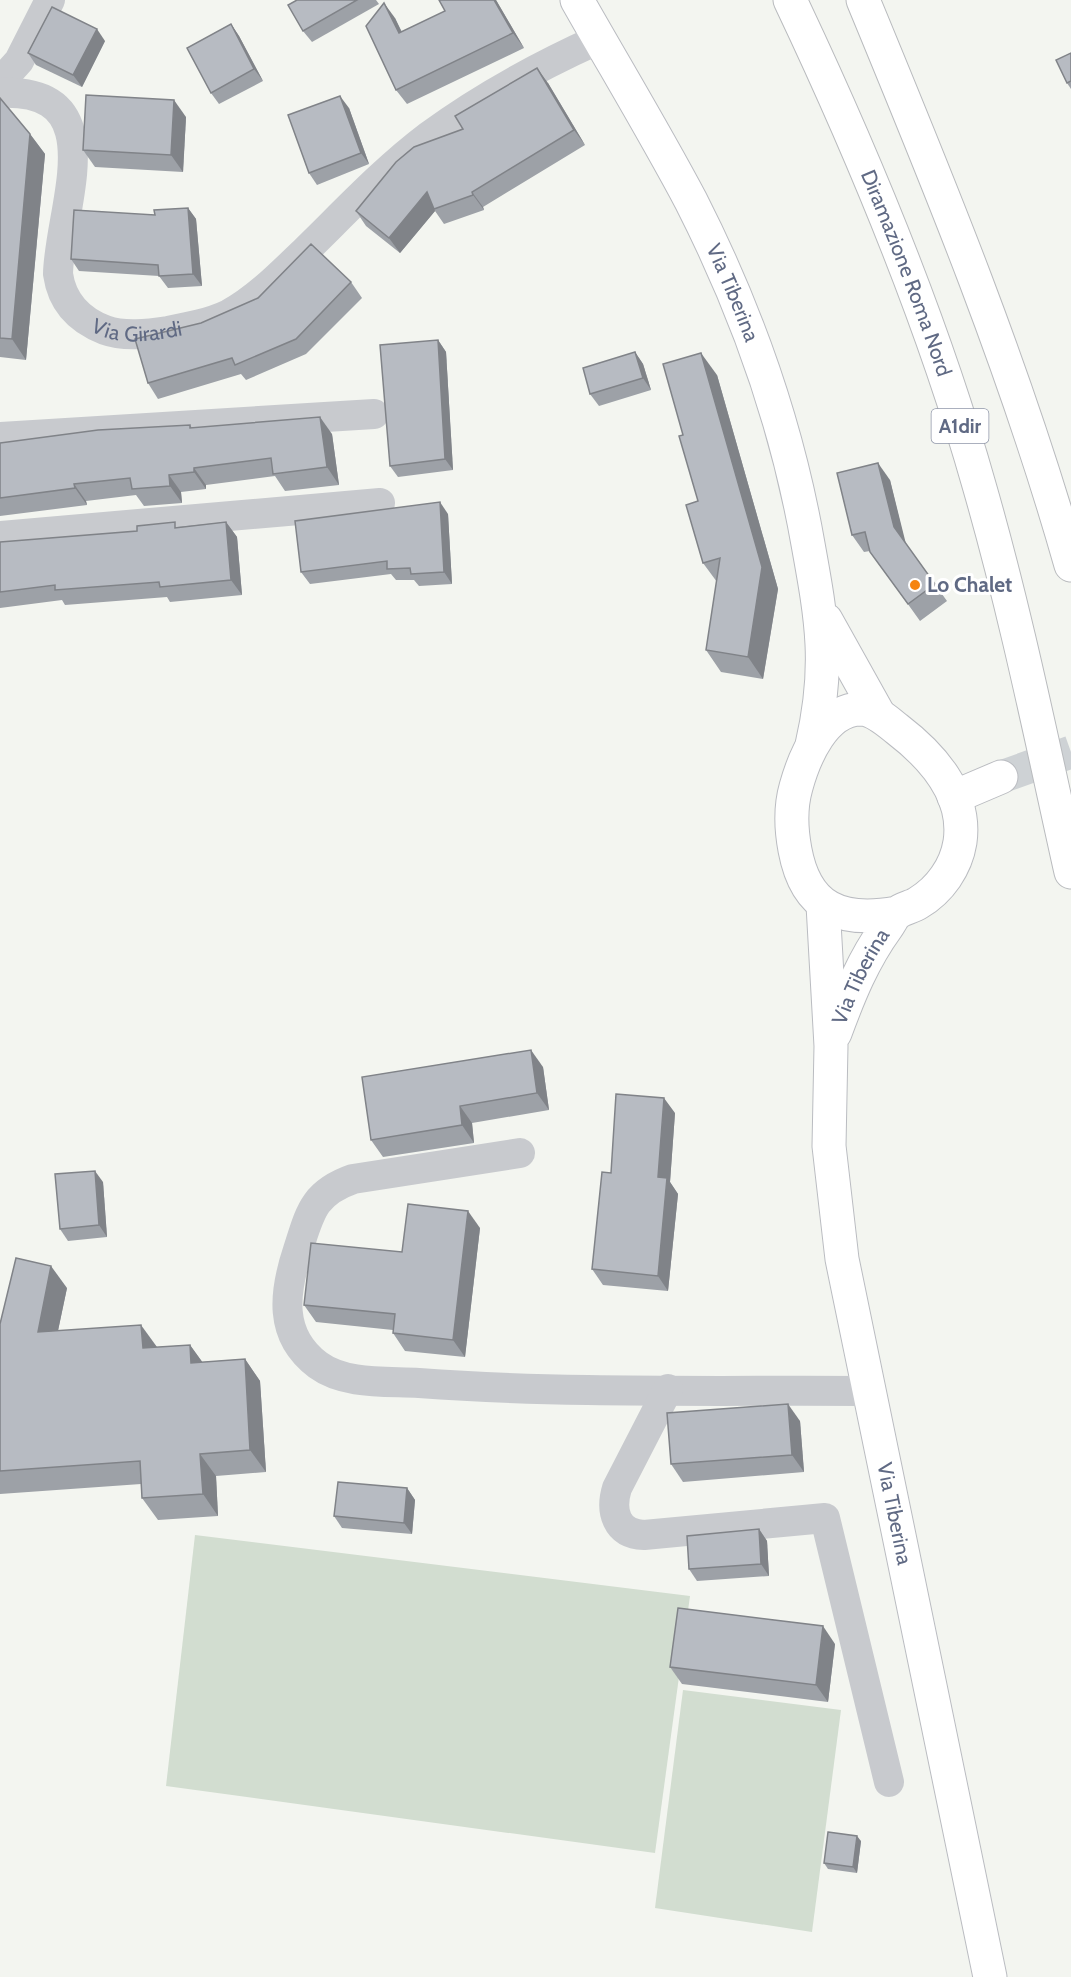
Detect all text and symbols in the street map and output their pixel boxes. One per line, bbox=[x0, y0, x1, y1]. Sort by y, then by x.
street label: Diramazione Roma Nord bbox=[856, 166, 957, 379]
street label: Via Tiberina bbox=[702, 240, 765, 345]
street label: Via Girardi bbox=[88, 313, 184, 346]
road number: A1dir bbox=[932, 409, 988, 443]
place label: Lo Chalet bbox=[927, 572, 1012, 597]
marker: Lo Chalet bbox=[908, 578, 922, 592]
street label: Via Tiberina bbox=[826, 923, 894, 1028]
street label: Via Tiberina bbox=[872, 1460, 918, 1567]

